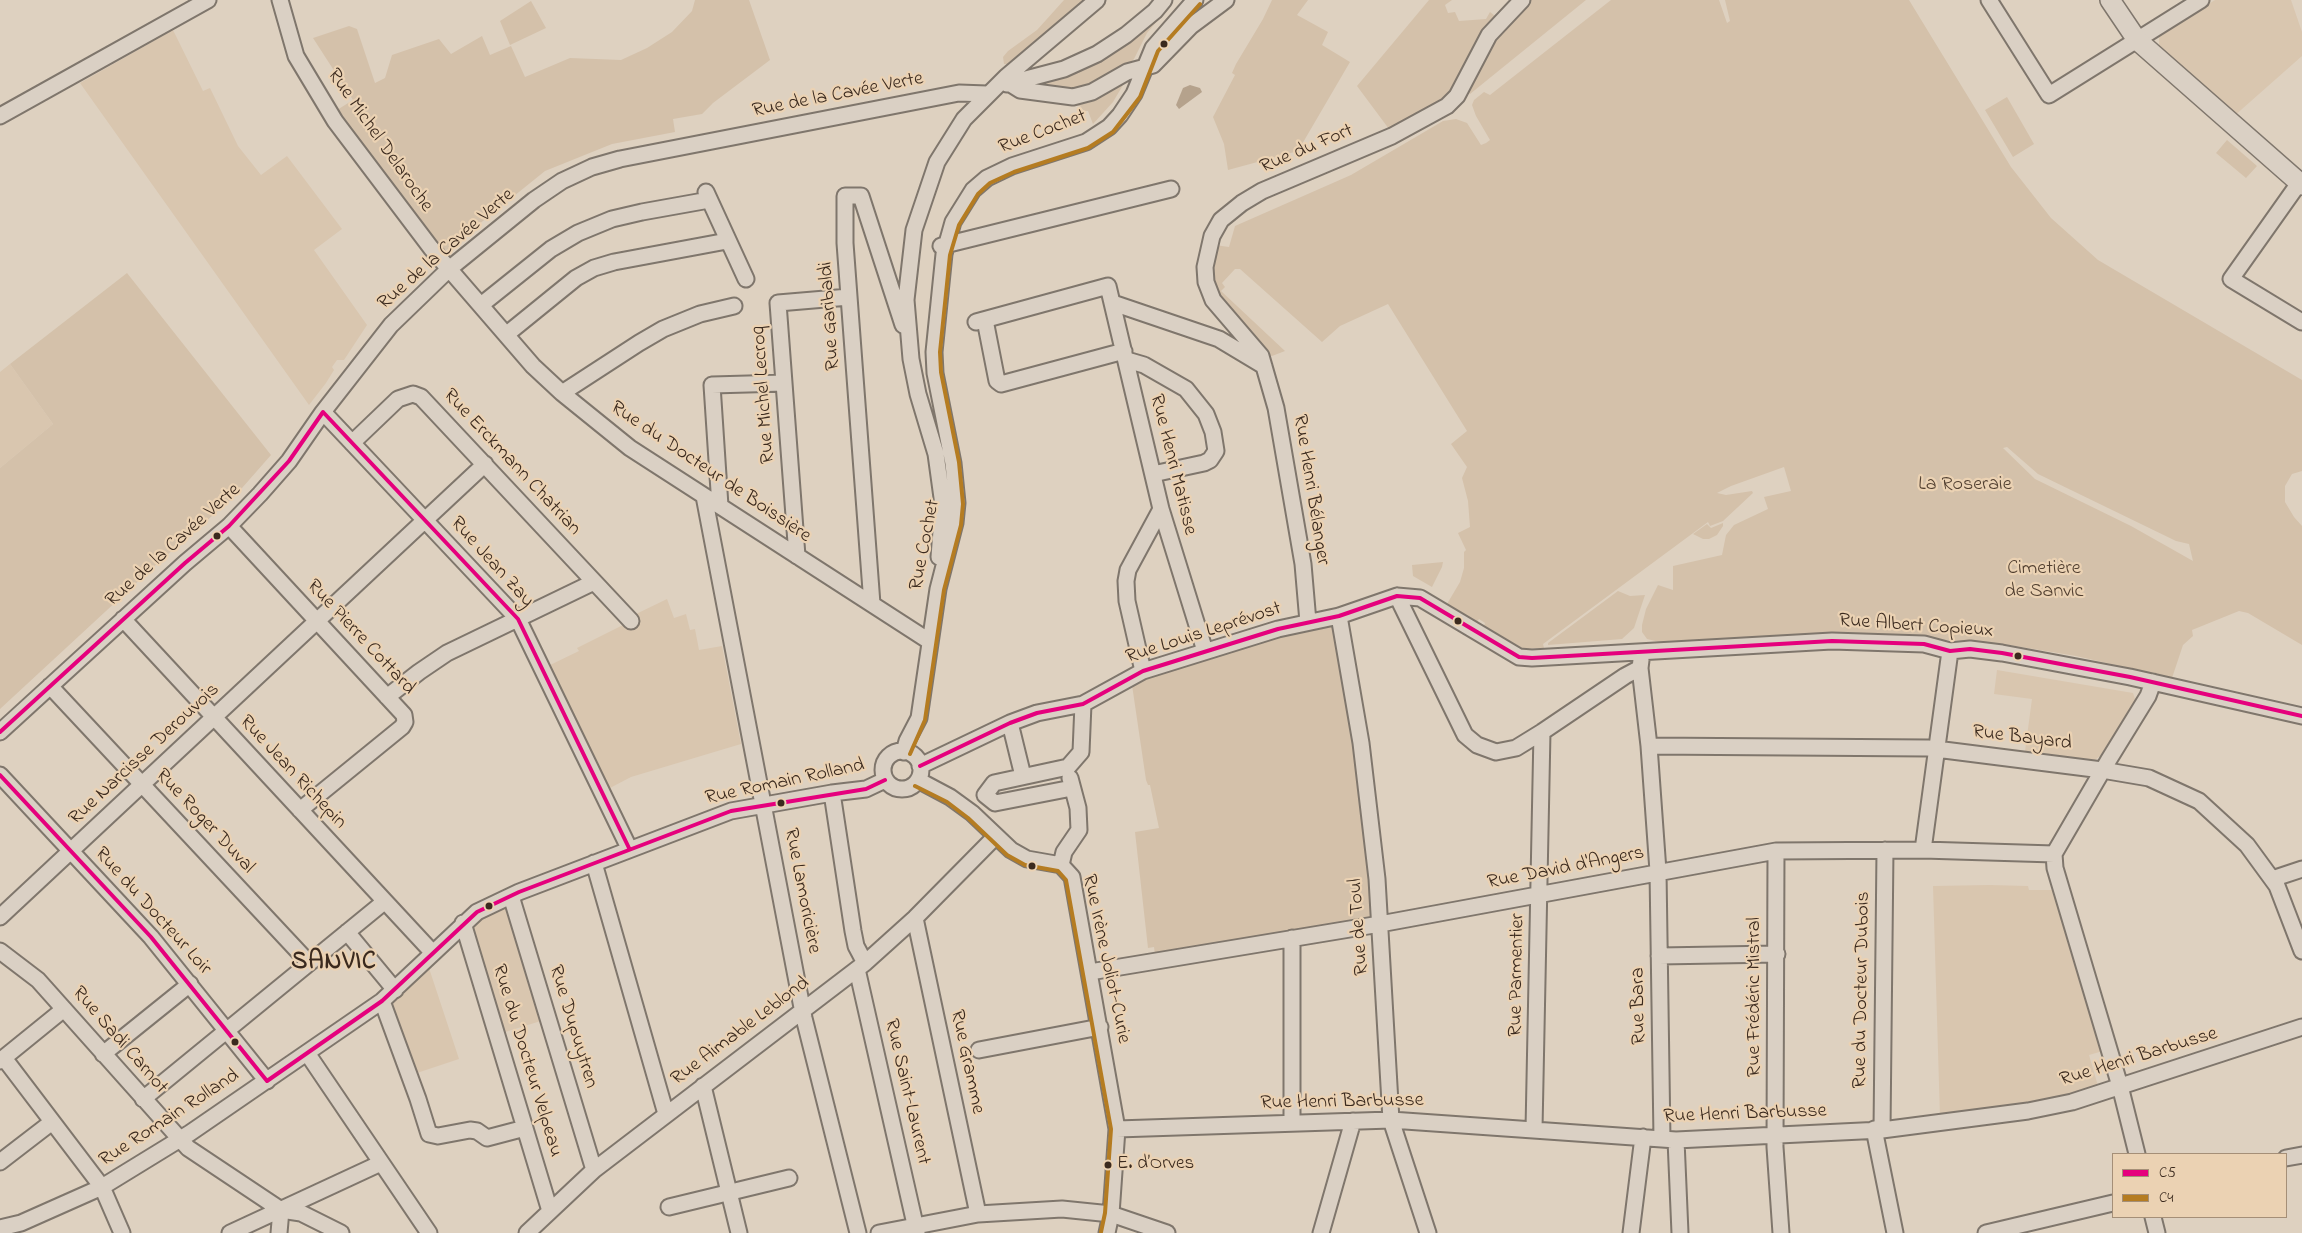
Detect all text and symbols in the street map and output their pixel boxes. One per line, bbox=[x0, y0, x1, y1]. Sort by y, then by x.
unlabelled marker bbox=[1159, 39, 1169, 49]
street label: Rue Michel Delaroche bbox=[321, 65, 437, 217]
street label: Rue de la Cavée Verte bbox=[751, 68, 925, 124]
street label: Rue Cochet bbox=[996, 105, 1090, 161]
street label: Rue du Fort bbox=[1257, 120, 1357, 180]
street label: Rue de la Cavée Verte bbox=[374, 184, 520, 316]
street label: Rue Garibaldi bbox=[815, 261, 847, 371]
street label: Rue Michel Lecroq bbox=[748, 325, 782, 465]
street label: Rue Erckmann Chatrian bbox=[437, 385, 585, 541]
street label: Rue Henri Matisse bbox=[1143, 392, 1201, 538]
street label: Rue du Docteur de Boissière bbox=[605, 397, 815, 549]
street label: Rue Henri Bélanger bbox=[1286, 413, 1334, 567]
park label: La Roseraie bbox=[1918, 474, 2012, 498]
street label: Rue de la Cavée Verte bbox=[102, 479, 246, 613]
street label: Rue Cochet bbox=[905, 498, 947, 592]
street label: Rue Jean Zay bbox=[444, 513, 538, 613]
unlabelled marker bbox=[212, 531, 222, 541]
park label: Cimetière de Sanvic bbox=[2005, 558, 2083, 605]
street label: Rue Pierre Cottard bbox=[300, 575, 420, 701]
street label: Rue Louis Leprévost bbox=[1123, 598, 1285, 670]
street label: Rue Albert Copieux bbox=[1838, 610, 1994, 644]
unlabelled marker bbox=[1453, 616, 1463, 626]
unlabelled marker bbox=[2013, 651, 2023, 661]
street label: Rue Narcisse Derouvois bbox=[65, 679, 225, 831]
street label: Rue Jean Richepin bbox=[233, 711, 351, 835]
street label: Rue Bayard bbox=[1971, 721, 2073, 757]
street label: Rue Romain Rolland bbox=[703, 754, 867, 812]
street label: Rue Roger Duval bbox=[149, 764, 259, 880]
unlabelled marker bbox=[776, 798, 786, 808]
street label: Rue Lamoricière bbox=[777, 826, 825, 956]
street label: Rue David d'Angers bbox=[1486, 842, 1646, 896]
street label: Rue du Docteur Loir bbox=[88, 843, 216, 981]
unlabelled marker bbox=[1027, 861, 1037, 871]
street label: Rue Irène Joliot-Curie bbox=[1075, 872, 1135, 1046]
street label: Rue de Toul bbox=[1345, 878, 1375, 976]
street label: Rue du Docteur Dubois bbox=[1849, 891, 1877, 1089]
unlabelled marker bbox=[484, 901, 494, 911]
street label: Rue Parmentier bbox=[1505, 913, 1531, 1037]
street label: Rue Frédéric Mistral bbox=[1744, 917, 1768, 1077]
district label: SANVIC bbox=[290, 949, 378, 979]
street label: Rue du Docteur Velpeau bbox=[485, 962, 567, 1160]
street label: Rue Dupuytren bbox=[542, 962, 602, 1092]
street label: Rue Bara bbox=[1627, 967, 1653, 1045]
street label: Rue Aimable Leblond bbox=[667, 972, 815, 1092]
street label: Rue Sadi Carnot bbox=[66, 982, 172, 1100]
street label: Rue Gramme bbox=[943, 1008, 989, 1116]
street label: Rue Saint-Laurent bbox=[878, 1017, 934, 1167]
street label: Rue Henri Barbusse bbox=[2057, 1023, 2221, 1093]
unlabelled marker bbox=[230, 1037, 240, 1047]
street label: Rue Romain Rolland bbox=[95, 1065, 245, 1173]
street label: Rue Henri Barbusse bbox=[1260, 1090, 1424, 1116]
street label: Rue Henri Barbusse bbox=[1663, 1100, 1827, 1130]
legend bbox=[2112, 1153, 2287, 1218]
place label: E. d’Orves bbox=[1117, 1154, 1194, 1176]
marker: E. d’Orves bbox=[1103, 1160, 1113, 1170]
text: C5 bbox=[2159, 1162, 2176, 1184]
text: C4 bbox=[2159, 1187, 2173, 1209]

